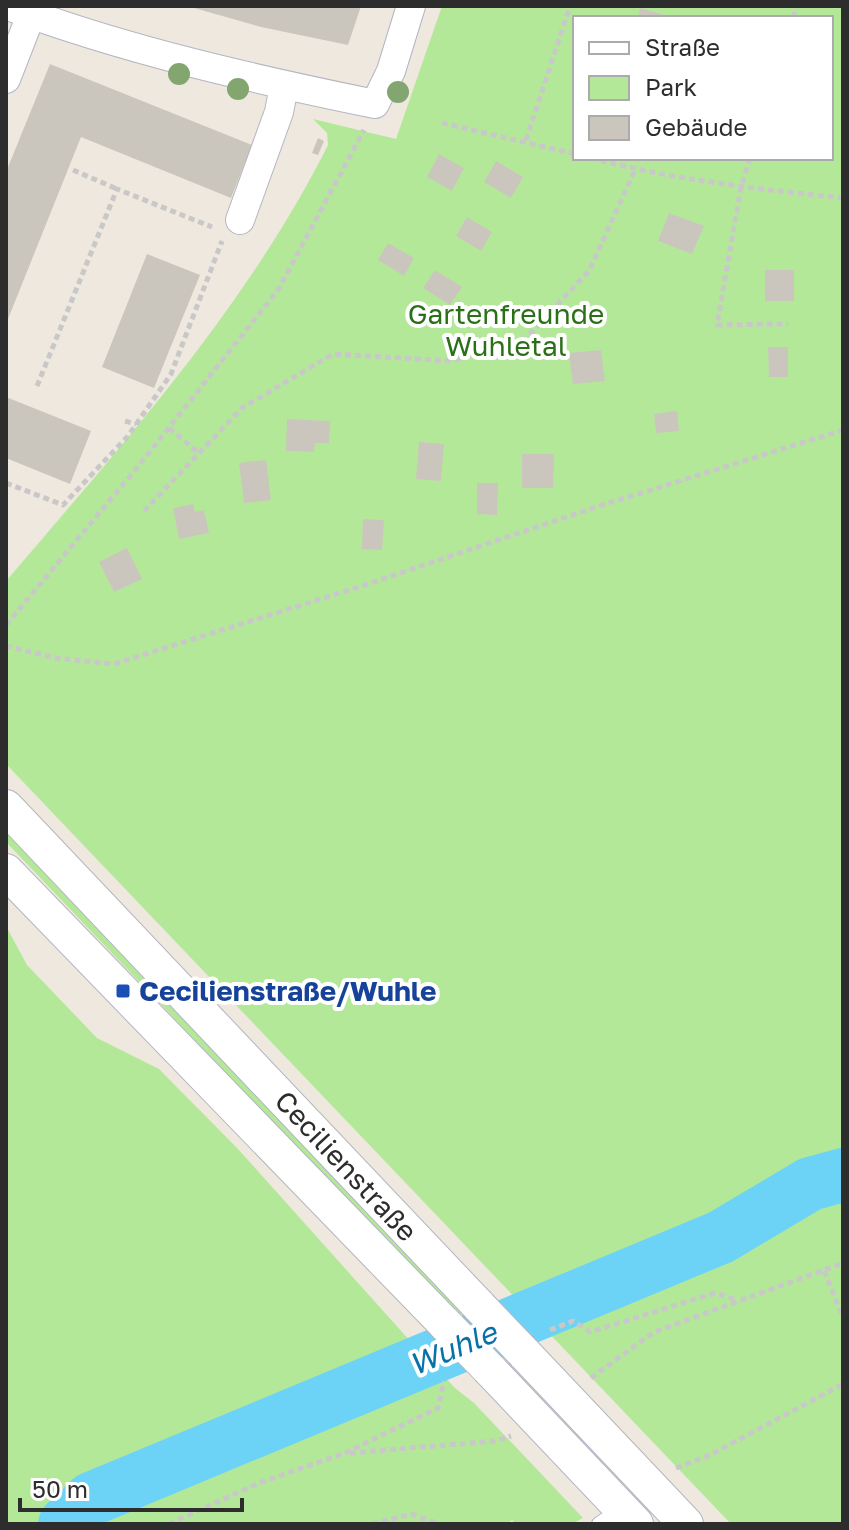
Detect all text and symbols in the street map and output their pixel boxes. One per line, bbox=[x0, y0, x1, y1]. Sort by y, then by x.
legend bbox=[573, 16, 833, 160]
text: Straße bbox=[645, 32, 720, 61]
text: Park bbox=[645, 72, 697, 101]
text: Gebäude bbox=[645, 112, 747, 141]
park label: Gartenfreunde Wuhletal bbox=[408, 297, 604, 362]
place label: Cecilienstraße/Wuhle bbox=[139, 974, 437, 1007]
marker: Cecilienstraße/Wuhle bbox=[114, 982, 132, 1000]
street label: Cecilienstraße bbox=[269, 1084, 424, 1247]
water label: Wuhle bbox=[403, 1313, 504, 1383]
scale bar bbox=[20, 1462, 242, 1512]
text: 50 m bbox=[32, 1474, 88, 1503]

